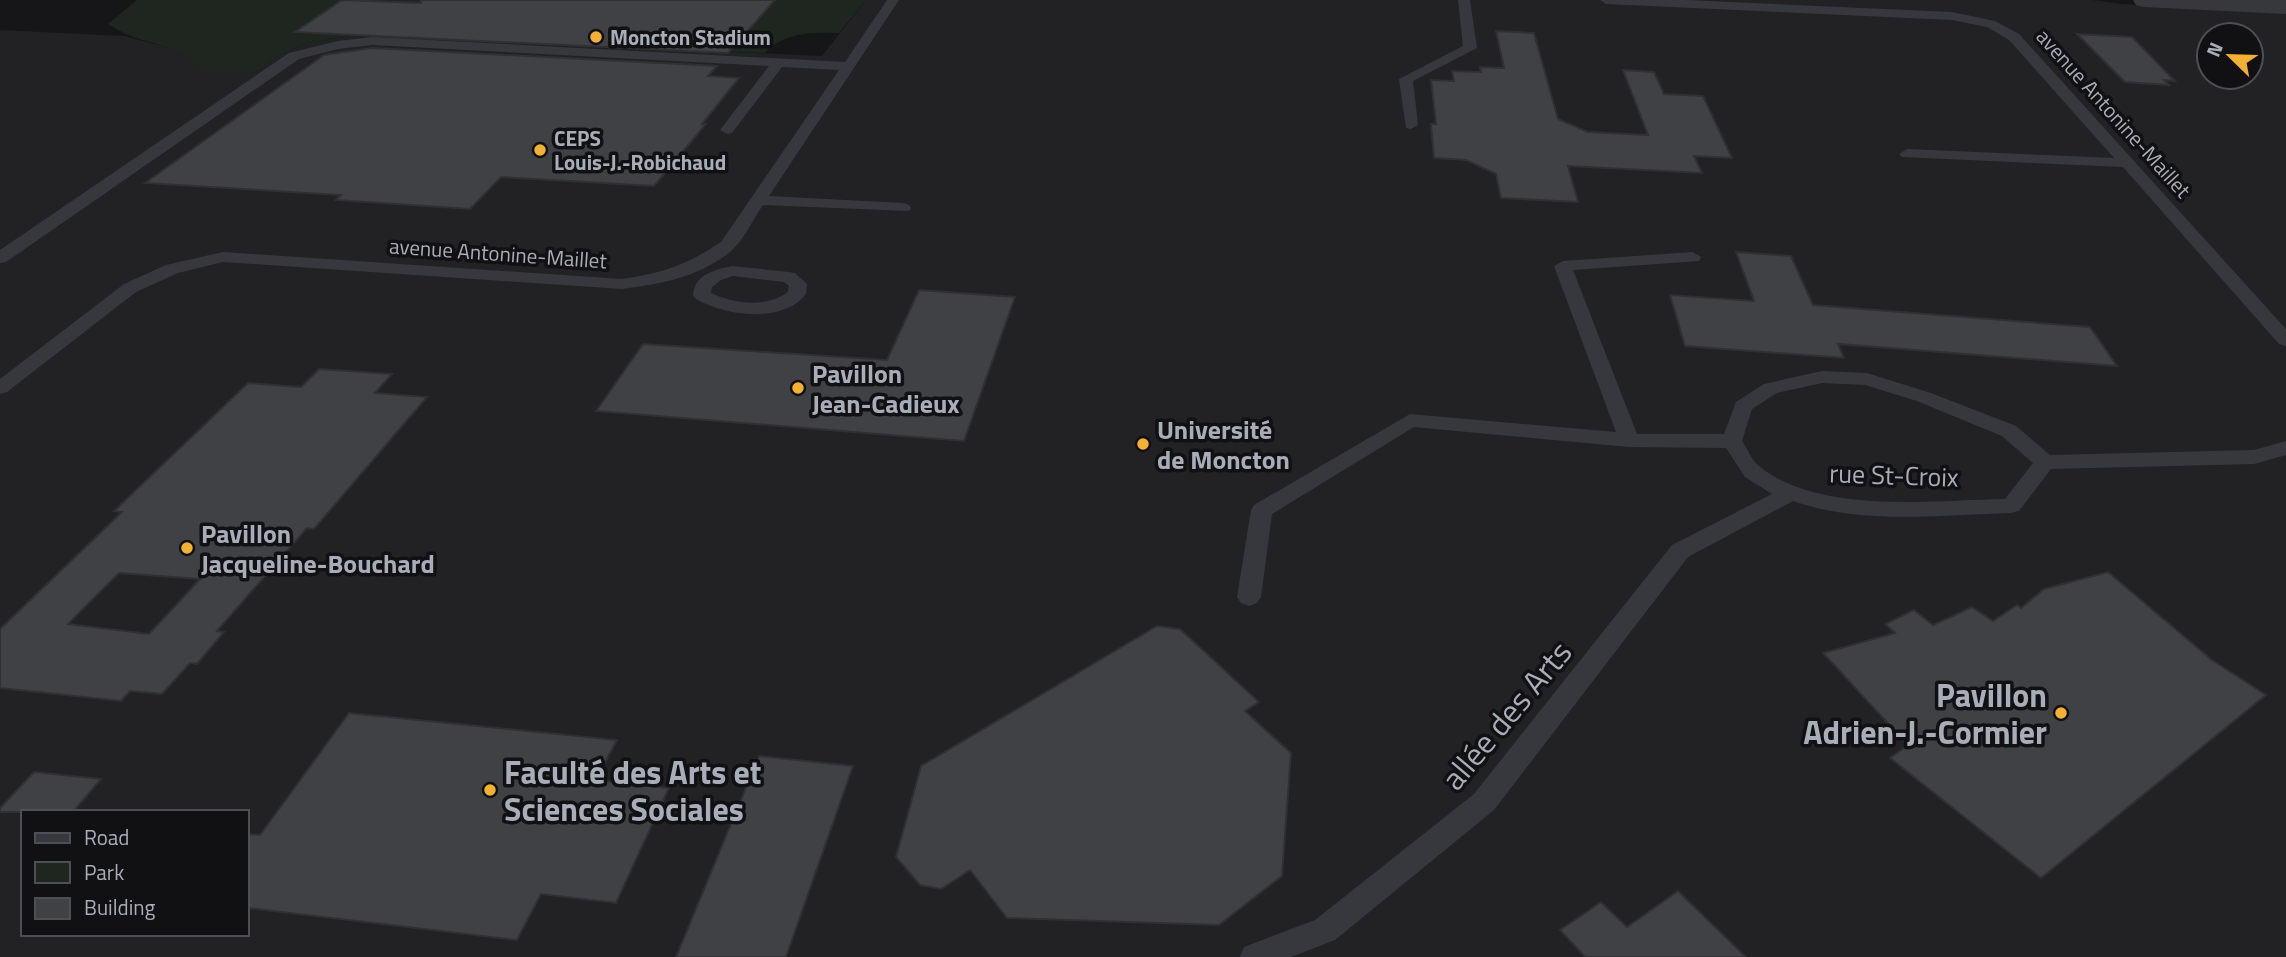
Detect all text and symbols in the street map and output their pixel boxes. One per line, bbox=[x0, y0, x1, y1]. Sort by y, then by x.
place label: Moncton Stadium bbox=[610, 21, 771, 53]
street label: avenue Antonine-Maillet bbox=[2029, 21, 2199, 205]
north arrow bbox=[2195, 21, 2265, 91]
marker: Moncton Stadium bbox=[588, 29, 604, 45]
text: N bbox=[2198, 37, 2230, 61]
place label: CEPS Louis-J.-Robichaud bbox=[554, 122, 726, 178]
marker: CEPS Louis-J.-Robichaud bbox=[532, 142, 548, 158]
street label: avenue Antonine-Maillet bbox=[388, 229, 609, 277]
place label: Pavillon Jean-Cadieux bbox=[812, 354, 960, 423]
marker: Pavillon Jean-Cadieux bbox=[790, 380, 806, 396]
place label: Université de Moncton bbox=[1157, 410, 1290, 479]
marker: Université de Moncton bbox=[1135, 436, 1151, 452]
street label: rue St-Croix bbox=[1829, 453, 1960, 497]
place label: Pavillon Jacqueline-Bouchard bbox=[201, 514, 435, 583]
marker: Pavillon Jacqueline-Bouchard bbox=[179, 540, 195, 556]
street label: allée des Arts bbox=[1429, 630, 1583, 800]
place label: Pavillon Adrien-J.-Cormier bbox=[1803, 671, 2047, 756]
marker: Pavillon Adrien-J.-Cormier bbox=[2053, 705, 2069, 721]
place label: Faculté des Arts et Sciences Sociales bbox=[504, 748, 761, 833]
marker: Faculté des Arts et Sciences Sociales bbox=[482, 782, 498, 798]
legend bbox=[21, 810, 248, 936]
text: Road bbox=[84, 821, 129, 853]
text: Park bbox=[84, 856, 124, 888]
text: Building bbox=[84, 891, 156, 923]

